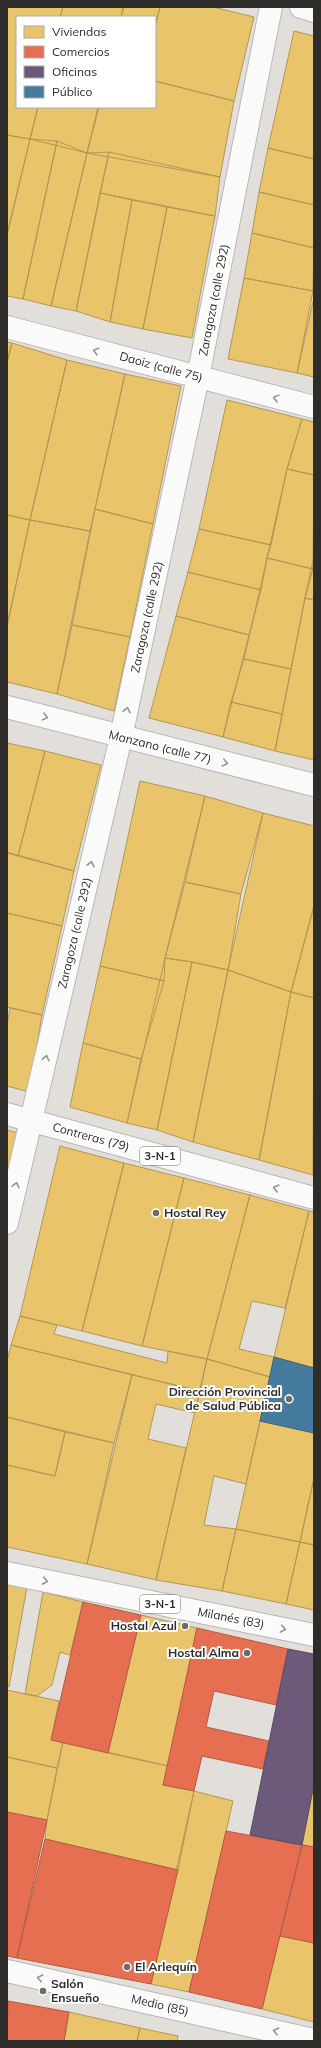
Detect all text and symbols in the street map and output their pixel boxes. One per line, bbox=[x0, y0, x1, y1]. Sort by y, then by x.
legend bbox=[16, 16, 156, 108]
text: Viviendas bbox=[52, 24, 106, 39]
text: Comercios bbox=[52, 44, 110, 59]
text: Oficinas bbox=[52, 64, 97, 79]
text: Público bbox=[52, 84, 92, 99]
street label: Zaragoza (calle 292) bbox=[195, 243, 232, 357]
one-way arrow bbox=[93, 347, 100, 355]
street label: Daoiz (calle 75) bbox=[118, 348, 204, 385]
one-way arrow bbox=[273, 394, 279, 402]
street label: Zaragoza (calle 292) bbox=[127, 560, 166, 674]
one-way arrow bbox=[122, 706, 130, 713]
one-way arrow bbox=[41, 712, 48, 721]
street label: Manzano (calle 77) bbox=[107, 727, 213, 767]
one-way arrow bbox=[221, 758, 228, 767]
one-way arrow bbox=[87, 860, 95, 867]
street label: Zaragoza (calle 292) bbox=[54, 876, 95, 990]
one-way arrow bbox=[41, 1055, 49, 1062]
street label: Contreras (79) bbox=[51, 1119, 131, 1154]
road number: 3-N-1 bbox=[140, 1147, 180, 1165]
one-way arrow bbox=[11, 1182, 20, 1189]
one-way arrow bbox=[273, 1184, 280, 1193]
place label: Hostal Rey bbox=[164, 1205, 227, 1220]
marker: Hostal Rey bbox=[151, 1208, 161, 1218]
place label: Dirección Provincial de Salud Pública bbox=[169, 1384, 281, 1413]
marker: Dirección Provincial de Salud Pública bbox=[284, 1394, 294, 1404]
one-way arrow bbox=[42, 1577, 48, 1585]
road number: 3-N-1 bbox=[140, 1595, 180, 1613]
street label: Milanés (83) bbox=[196, 1604, 266, 1631]
place label: Hostal Azul bbox=[111, 1618, 177, 1633]
marker: Hostal Azul bbox=[180, 1621, 190, 1631]
one-way arrow bbox=[279, 1624, 286, 1632]
place label: Hostal Alma bbox=[168, 1645, 239, 1660]
marker: Hostal Alma bbox=[242, 1648, 252, 1658]
place label: El Arlequín bbox=[135, 1959, 197, 1974]
marker: El Arlequín bbox=[122, 1962, 132, 1972]
one-way arrow bbox=[37, 1975, 43, 1983]
place label: Salón Ensueño bbox=[51, 1976, 99, 2005]
marker: Salón Ensueño bbox=[38, 1986, 48, 1996]
street label: Medio (85) bbox=[130, 1991, 190, 2018]
one-way arrow bbox=[273, 2028, 279, 2036]

